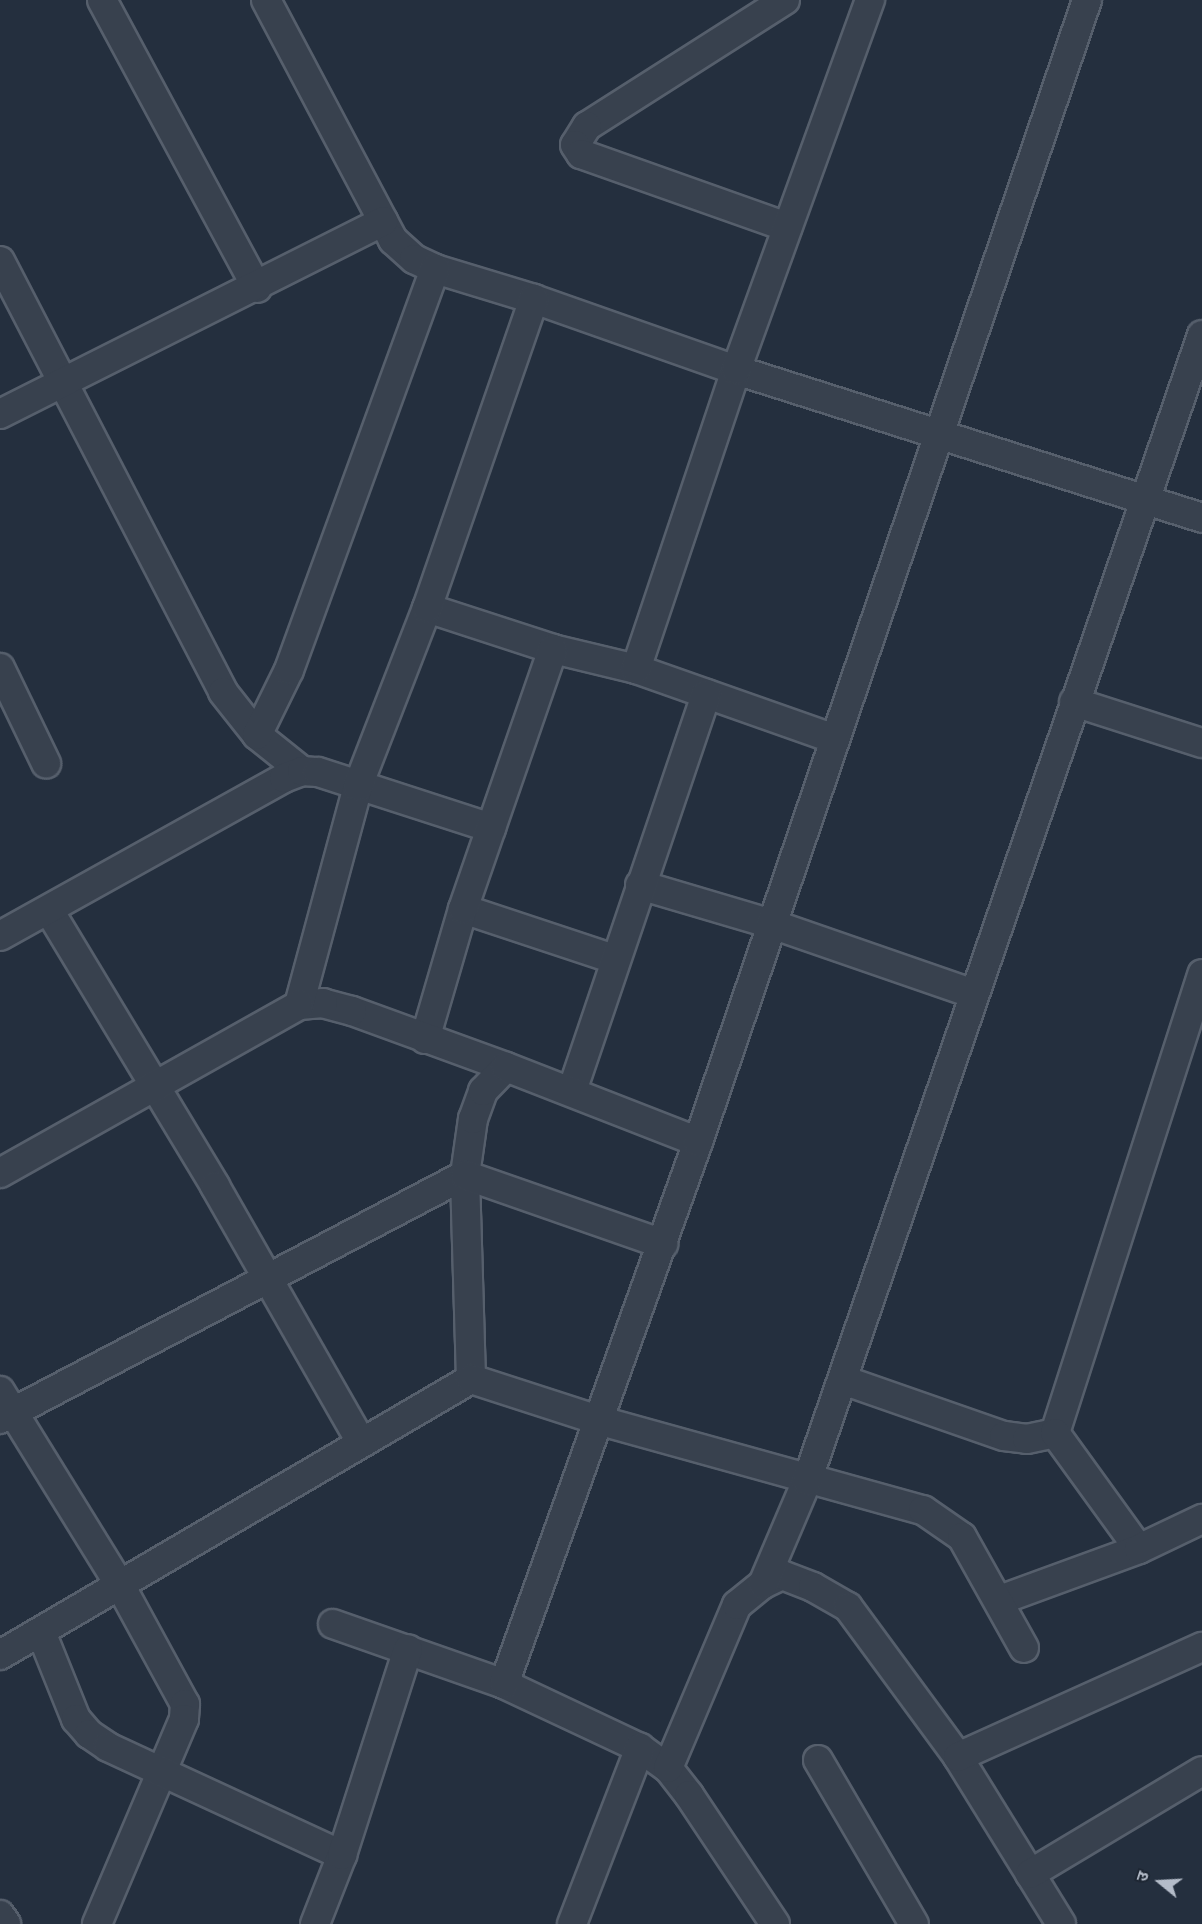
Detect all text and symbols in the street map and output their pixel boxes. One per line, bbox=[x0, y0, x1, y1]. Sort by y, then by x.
north arrow bbox=[1130, 1852, 1190, 1912]
text: उ bbox=[1131, 1869, 1155, 1884]

